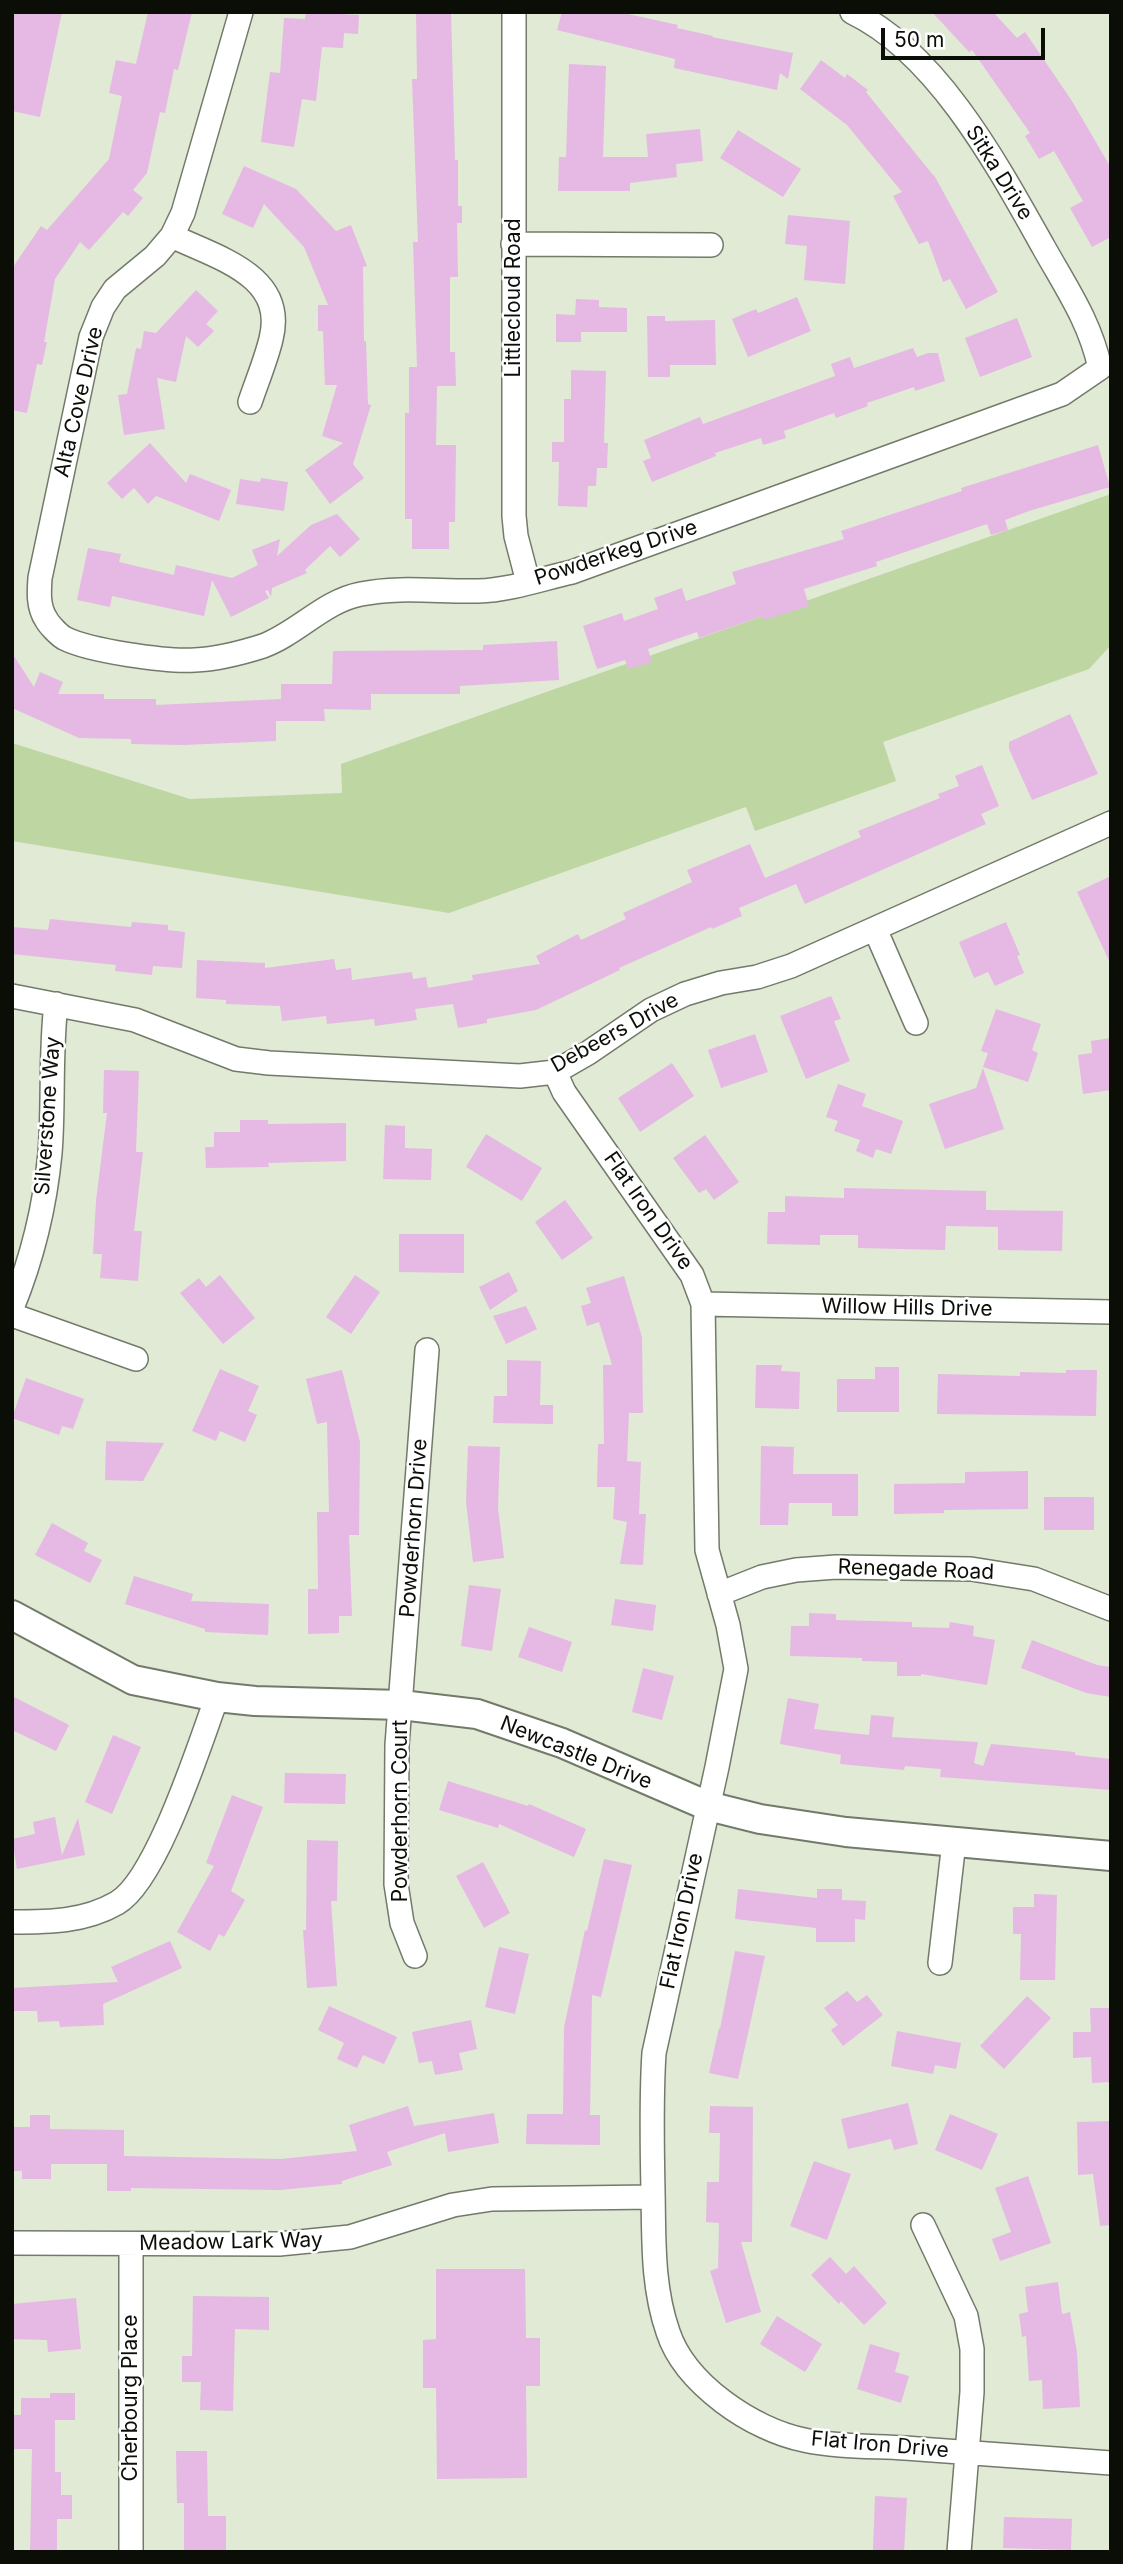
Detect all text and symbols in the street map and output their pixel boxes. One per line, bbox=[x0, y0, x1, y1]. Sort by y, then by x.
scale bar bbox=[885, 14, 1050, 58]
text: 50 m bbox=[894, 27, 944, 52]
street label: Sitka Drive bbox=[960, 121, 1038, 225]
street label: Littlecloud Road bbox=[501, 218, 527, 378]
street label: Alta Cove Drive bbox=[49, 324, 109, 480]
street label: Powderkeg Drive bbox=[531, 515, 701, 591]
street label: Debeers Drive bbox=[547, 988, 683, 1078]
street label: Silverstone Way bbox=[30, 1036, 66, 1196]
street label: Flat Iron Drive bbox=[598, 1147, 698, 1275]
street label: Willow Hills Drive bbox=[821, 1294, 993, 1322]
street label: Powderhorn Drive bbox=[395, 1438, 433, 1618]
street label: Renegade Road bbox=[837, 1555, 995, 1585]
street label: Newcastle Drive bbox=[496, 1711, 656, 1795]
street label: Powderhorn Court bbox=[388, 1720, 414, 1902]
street label: Flat Iron Drive bbox=[655, 1851, 709, 1991]
street label: Meadow Lark Way bbox=[139, 2228, 323, 2256]
street label: Cherbourg Place bbox=[118, 2315, 144, 2481]
street label: Flat Iron Drive bbox=[810, 2426, 950, 2464]

